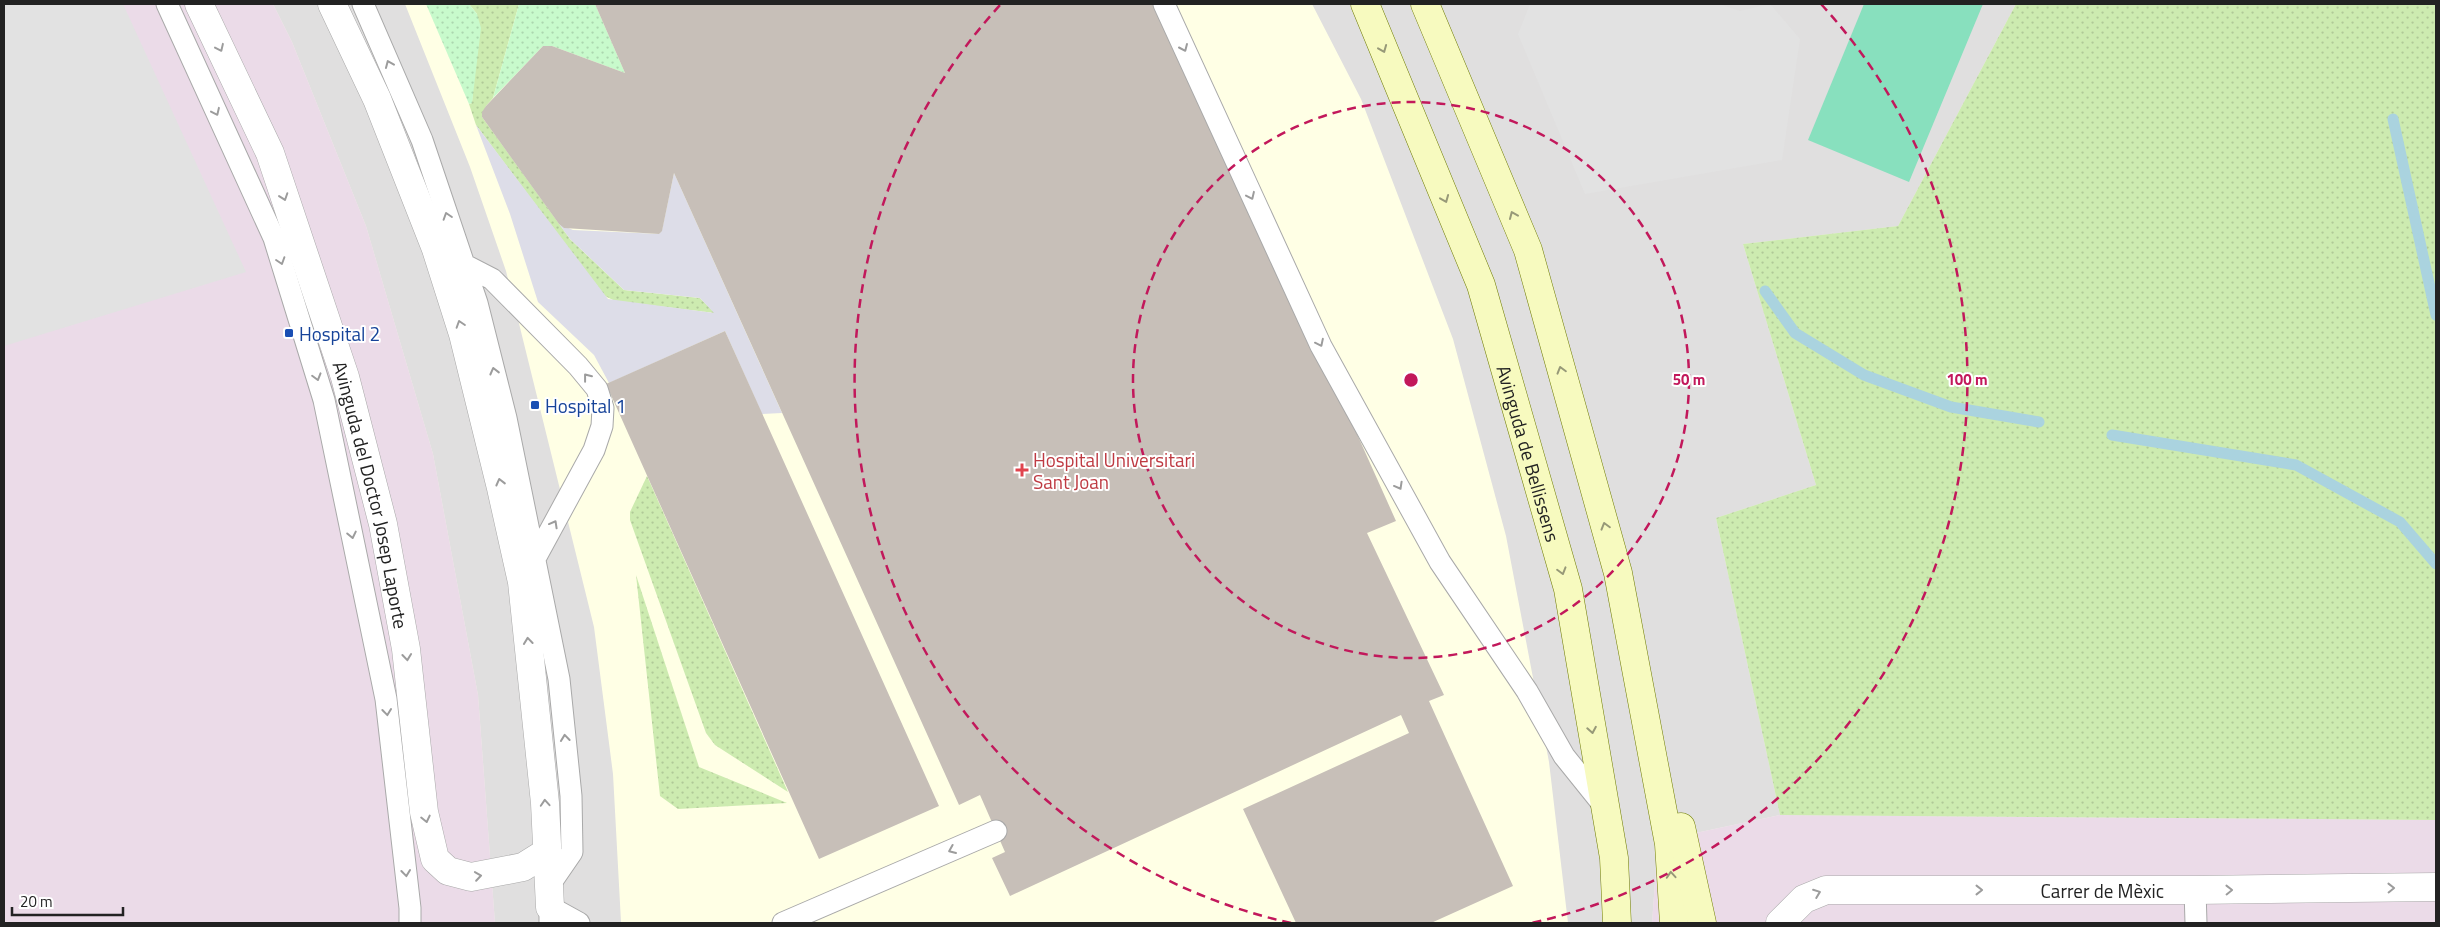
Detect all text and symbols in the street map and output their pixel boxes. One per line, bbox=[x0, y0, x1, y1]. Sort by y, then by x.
one-way arrow bbox=[213, 43, 224, 52]
one-way arrow bbox=[1178, 43, 1189, 52]
one-way arrow bbox=[1377, 44, 1388, 53]
one-way arrow bbox=[384, 60, 395, 69]
one-way arrow bbox=[210, 107, 221, 116]
one-way arrow bbox=[1245, 191, 1256, 200]
one-way arrow bbox=[279, 192, 289, 200]
one-way arrow bbox=[1439, 194, 1450, 203]
one-way arrow bbox=[1509, 211, 1519, 220]
one-way arrow bbox=[442, 212, 452, 221]
one-way arrow bbox=[275, 256, 285, 264]
place label: Hospital 2 bbox=[299, 319, 380, 348]
one-way arrow bbox=[456, 320, 466, 329]
marker: Hospital 2 bbox=[283, 327, 295, 339]
one-way arrow bbox=[1314, 338, 1324, 347]
street label: Avinguda del Doctor Josep Laporte bbox=[326, 357, 416, 631]
street label: Avinguda de Bellissens bbox=[1490, 361, 1568, 545]
one-way arrow bbox=[1557, 366, 1567, 374]
one-way arrow bbox=[489, 367, 500, 376]
text: 50 m bbox=[1673, 368, 1705, 391]
text: 100 m bbox=[1946, 368, 1988, 391]
centre of rings bbox=[1402, 371, 1420, 389]
one-way arrow bbox=[311, 372, 322, 381]
one-way arrow bbox=[585, 374, 593, 383]
place label: Hospital 1 bbox=[545, 391, 626, 420]
marker: Hospital 1 bbox=[529, 399, 541, 411]
place label: Hospital Universitari Sant Joan bbox=[1033, 445, 1195, 496]
marker: Hospital Universitari Sant Joan bbox=[1015, 463, 1029, 477]
one-way arrow bbox=[495, 478, 505, 486]
one-way arrow bbox=[1392, 480, 1402, 489]
one-way arrow bbox=[548, 520, 558, 529]
one-way arrow bbox=[1601, 523, 1611, 531]
one-way arrow bbox=[346, 531, 357, 540]
one-way arrow bbox=[1557, 566, 1567, 574]
one-way arrow bbox=[523, 637, 534, 645]
one-way arrow bbox=[401, 654, 412, 662]
one-way arrow bbox=[381, 708, 392, 716]
one-way arrow bbox=[1587, 726, 1597, 735]
one-way arrow bbox=[560, 733, 571, 741]
one-way arrow bbox=[539, 799, 550, 807]
one-way arrow bbox=[420, 814, 431, 823]
one-way arrow bbox=[948, 844, 957, 855]
one-way arrow bbox=[400, 869, 411, 877]
one-way arrow bbox=[1665, 870, 1676, 878]
one-way arrow bbox=[473, 871, 482, 881]
street label: Carrer de Mèxic bbox=[2041, 876, 2164, 905]
one-way arrow bbox=[2388, 883, 2396, 893]
scale bar bbox=[12, 884, 124, 916]
one-way arrow bbox=[1976, 885, 1983, 895]
one-way arrow bbox=[2226, 885, 2233, 895]
one-way arrow bbox=[1812, 889, 1821, 899]
text: 20 m bbox=[20, 890, 53, 913]

